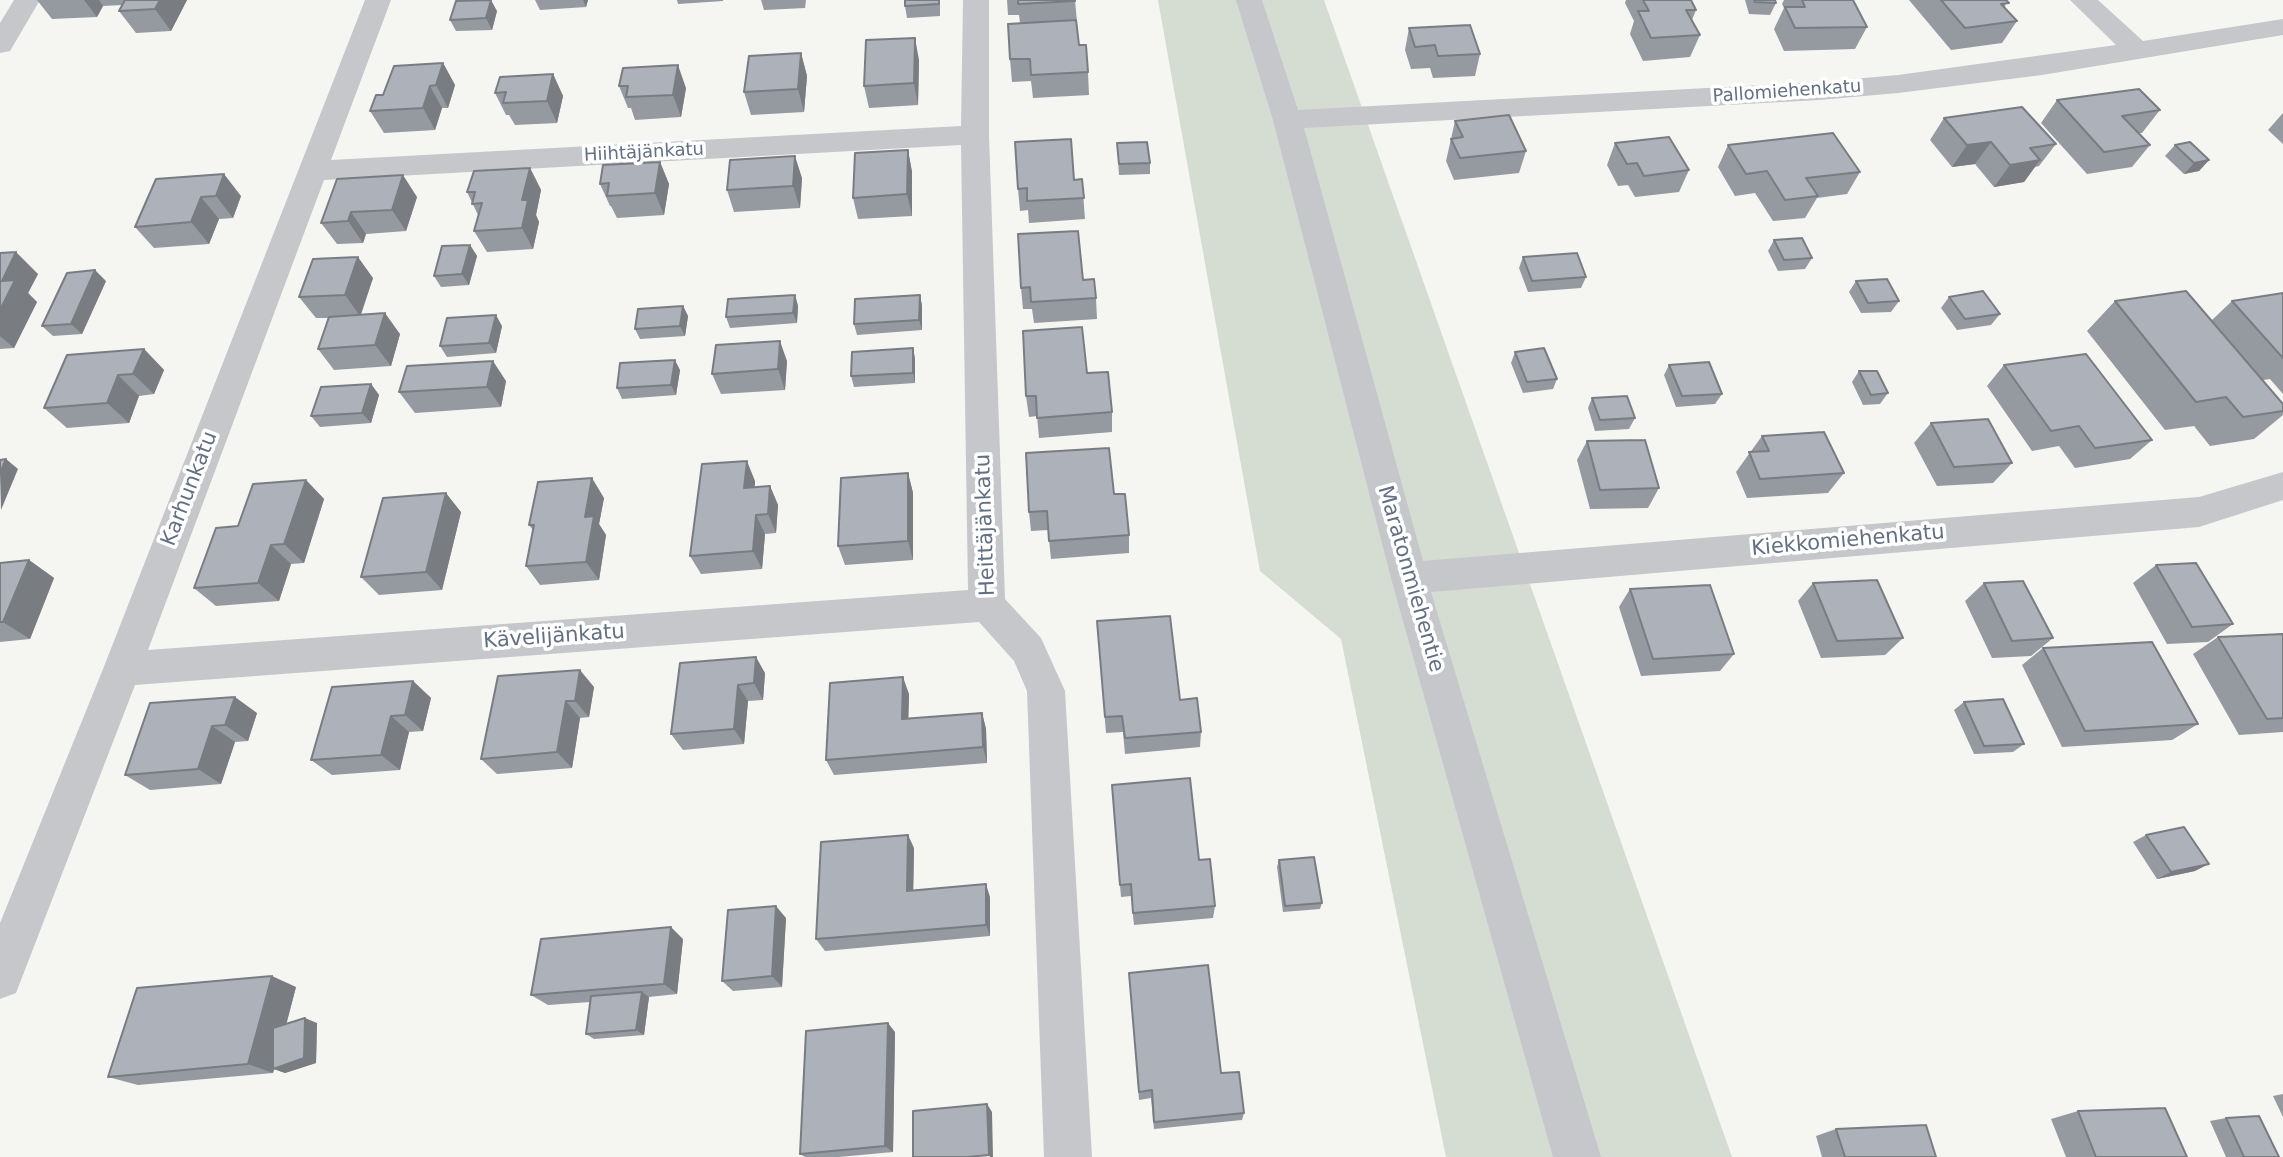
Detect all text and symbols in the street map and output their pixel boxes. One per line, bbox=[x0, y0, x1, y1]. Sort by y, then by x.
street label: Pallomiehenkatu bbox=[1712, 76, 1862, 108]
street label: Hiihtäjänkatu bbox=[583, 139, 705, 167]
street label: Karhunkatu bbox=[157, 428, 223, 550]
street label: Heittäjänkatu bbox=[971, 454, 1001, 596]
street label: Maratonmiehentie bbox=[1371, 483, 1449, 675]
street label: Kiekkomiehenkatu bbox=[1750, 520, 1946, 562]
street label: Kävelijänkatu bbox=[483, 619, 625, 655]

